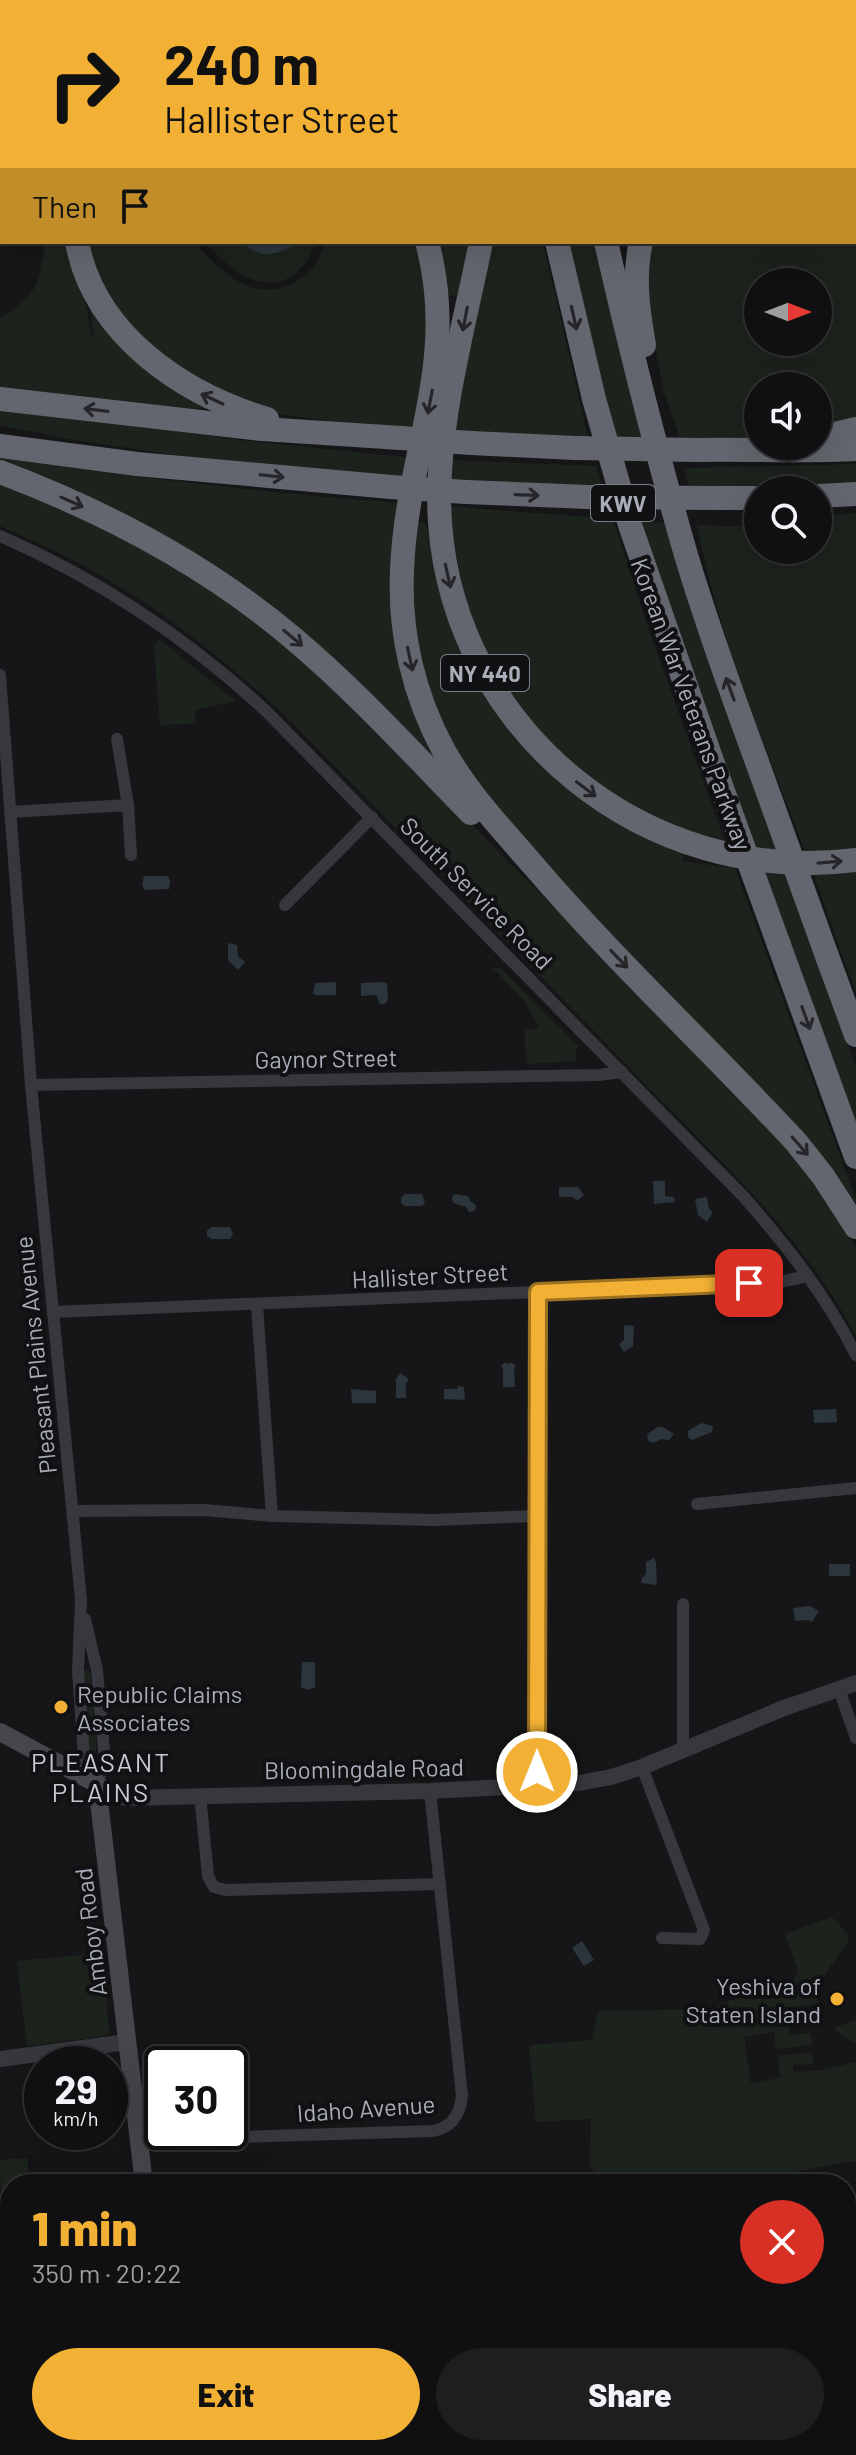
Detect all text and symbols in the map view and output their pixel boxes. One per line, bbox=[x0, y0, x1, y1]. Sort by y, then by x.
text: 240 m bbox=[164, 29, 319, 96]
icon: right bbox=[32, 32, 136, 136]
text: Hallister Street bbox=[164, 97, 399, 140]
icon: arrive bbox=[113, 184, 157, 228]
text: Then bbox=[32, 188, 97, 224]
north arrow bbox=[744, 268, 832, 356]
map controls bbox=[744, 268, 832, 564]
one-way arrow bbox=[457, 305, 472, 331]
one-way arrow bbox=[567, 305, 582, 330]
button: sound bbox=[744, 372, 832, 460]
one-way arrow bbox=[422, 389, 437, 414]
one-way arrow bbox=[200, 391, 224, 406]
one-way arrow bbox=[84, 402, 109, 417]
one-way arrow bbox=[258, 469, 285, 484]
button: search bbox=[744, 476, 832, 564]
road number: KWV bbox=[591, 485, 655, 521]
one-way arrow bbox=[513, 488, 540, 503]
one-way arrow bbox=[59, 495, 84, 510]
street label: Korean War Veterans Parkway bbox=[626, 554, 758, 854]
one-way arrow bbox=[441, 562, 456, 588]
one-way arrow bbox=[282, 629, 302, 647]
one-way arrow bbox=[403, 646, 418, 671]
road number: NY 440 bbox=[441, 655, 529, 691]
one-way arrow bbox=[722, 677, 737, 702]
one-way arrow bbox=[575, 781, 597, 798]
street label: South Service Road bbox=[395, 811, 559, 975]
one-way arrow bbox=[816, 855, 843, 870]
one-way arrow bbox=[610, 949, 629, 969]
one-way arrow bbox=[799, 1005, 814, 1030]
street label: Gaynor Street bbox=[254, 1042, 398, 1074]
one-way arrow bbox=[790, 1136, 808, 1156]
street label: Pleasant Plains Avenue bbox=[8, 1235, 62, 1475]
pin bbox=[715, 1249, 783, 1317]
street label: Hallister Street bbox=[351, 1256, 509, 1294]
icon: arrive bbox=[727, 1261, 771, 1305]
place label: Republic Claims Associates bbox=[77, 1679, 242, 1736]
marker: Republic Claims Associates bbox=[52, 1698, 70, 1716]
position arrow bbox=[495, 1730, 579, 1814]
district label: PLEASANT PLAINS bbox=[31, 1746, 171, 1807]
street label: Bloomingdale Road bbox=[264, 1752, 464, 1784]
street label: Amboy Road bbox=[68, 1866, 112, 1998]
place label: Yeshiva of Staten Island bbox=[686, 1971, 821, 2028]
marker: Yeshiva of Staten Island bbox=[828, 1990, 846, 2008]
speed limit sign: 30 bbox=[144, 2046, 248, 2150]
text: 29 bbox=[54, 2064, 98, 2112]
street label: Idaho Avenue bbox=[296, 2089, 436, 2127]
text: km/h bbox=[53, 2106, 99, 2130]
text: 1 min bbox=[32, 2198, 138, 2256]
button: close bbox=[740, 2200, 824, 2284]
text: 350 m · 20:22 bbox=[32, 2257, 181, 2288]
button: Exit bbox=[32, 2348, 420, 2440]
button: Share bbox=[436, 2348, 824, 2440]

